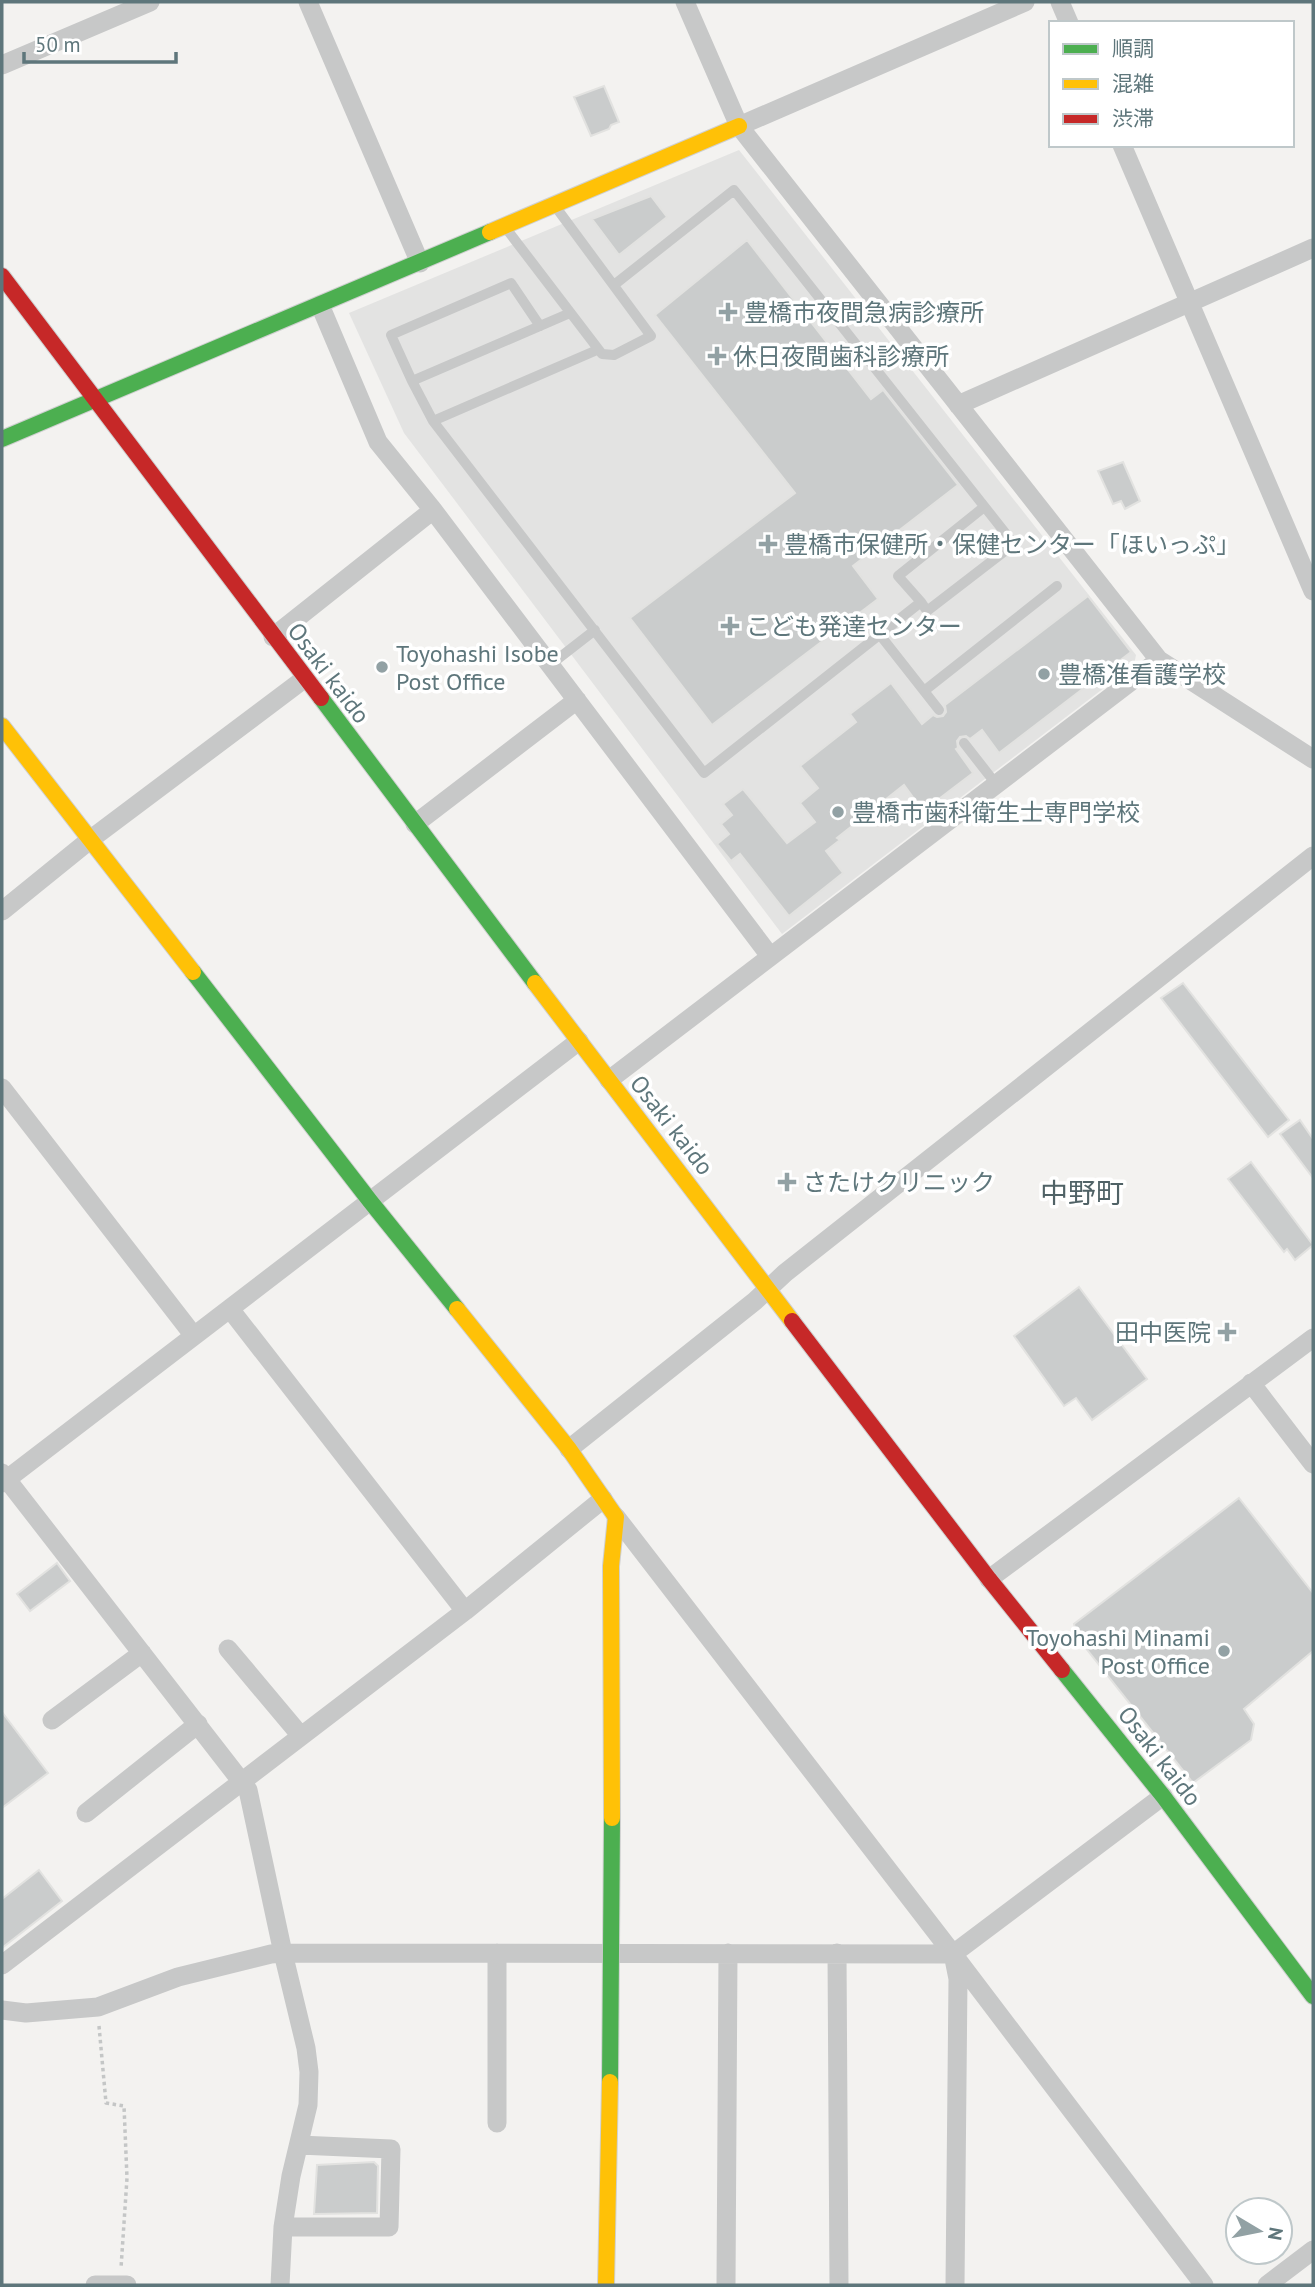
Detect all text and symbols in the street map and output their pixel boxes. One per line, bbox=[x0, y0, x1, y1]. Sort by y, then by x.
scale bar bbox=[24, 21, 177, 65]
legend bbox=[1049, 21, 1294, 147]
text: 50 m bbox=[35, 31, 81, 58]
text: 順調 bbox=[1112, 35, 1154, 62]
text: 混雑 bbox=[1112, 70, 1154, 97]
text: 渋滞 bbox=[1112, 105, 1154, 132]
place label: 豊橋市夜間急病診療所 bbox=[744, 297, 984, 328]
marker: 豊橋市夜間急病診療所 bbox=[718, 302, 738, 322]
place label: 休日夜間歯科診療所 bbox=[733, 341, 949, 372]
marker: 休日夜間歯科診療所 bbox=[707, 346, 727, 366]
place label: 豊橋市保健所・保健センター「ほいっぷ」 bbox=[784, 529, 1240, 560]
marker: 豊橋市保健所・保健センター「ほいっぷ」 bbox=[758, 534, 778, 554]
place label: こども発達センター bbox=[746, 611, 962, 642]
street label: Osaki kaido bbox=[281, 616, 377, 730]
marker: こども発達センター bbox=[720, 616, 740, 636]
place label: Toyohashi Isobe Post Office bbox=[396, 638, 559, 697]
marker: Toyohashi Isobe Post Office bbox=[374, 659, 390, 675]
place label: 豊橋准看護学校 bbox=[1058, 659, 1226, 690]
marker: 豊橋准看護学校 bbox=[1036, 666, 1052, 682]
place label: 豊橋市歯科衛生士専門学校 bbox=[852, 797, 1140, 828]
marker: 豊橋市歯科衛生士専門学校 bbox=[830, 804, 846, 820]
street label: Osaki kaido bbox=[623, 1069, 721, 1181]
place label: さたけクリニック bbox=[803, 1167, 995, 1198]
marker: さたけクリニック bbox=[777, 1172, 797, 1192]
district label: 中野町 bbox=[1040, 1174, 1124, 1211]
place label: 田中医院 bbox=[1115, 1317, 1211, 1348]
marker: 田中医院 bbox=[1217, 1322, 1237, 1342]
place label: Toyohashi Minami Post Office bbox=[1026, 1622, 1210, 1681]
marker: Toyohashi Minami Post Office bbox=[1216, 1643, 1232, 1659]
street label: Osaki kaido bbox=[1111, 1700, 1209, 1812]
north arrow bbox=[1224, 2196, 1294, 2266]
text: N bbox=[1263, 2226, 1289, 2242]

